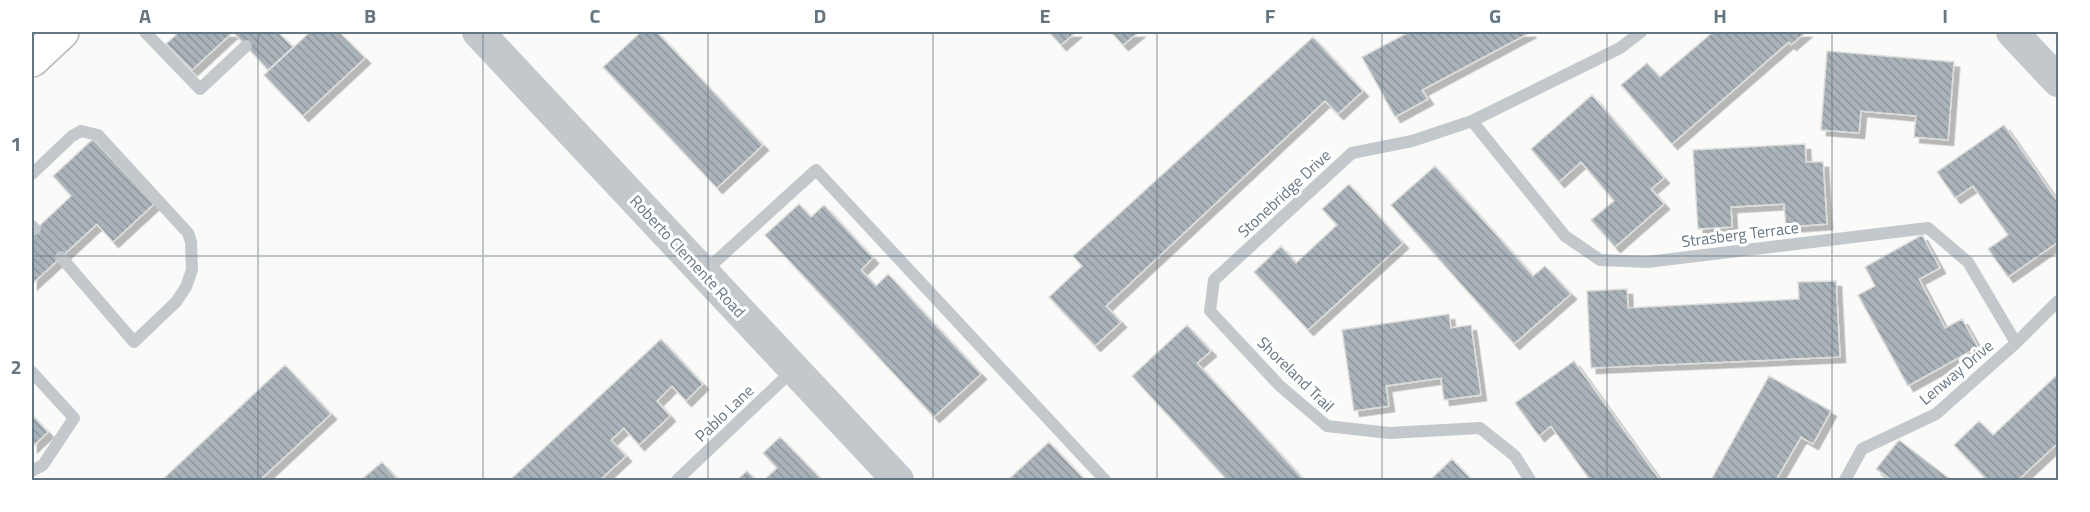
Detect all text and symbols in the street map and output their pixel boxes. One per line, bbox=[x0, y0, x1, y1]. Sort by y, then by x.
text: A bbox=[139, 0, 151, 31]
text: B bbox=[364, 0, 376, 31]
text: C bbox=[590, 0, 601, 31]
text: D bbox=[814, 0, 826, 31]
text: E bbox=[1039, 0, 1051, 31]
text: F bbox=[1265, 0, 1276, 31]
text: G bbox=[1489, 0, 1501, 31]
text: H bbox=[1713, 0, 1727, 31]
text: I bbox=[1942, 0, 1948, 31]
text: 1 bbox=[10, 128, 22, 159]
street label: Stonebridge Drive bbox=[1232, 143, 1336, 243]
street label: Roberto Clemente Road bbox=[625, 189, 751, 323]
street label: Strasberg Terrace bbox=[1680, 215, 1800, 253]
street label: Shoreland Trail bbox=[1252, 331, 1340, 417]
street label: Lenway Drive bbox=[1914, 334, 1998, 410]
text: 2 bbox=[10, 351, 22, 382]
street label: Pablo Lane bbox=[689, 379, 759, 447]

